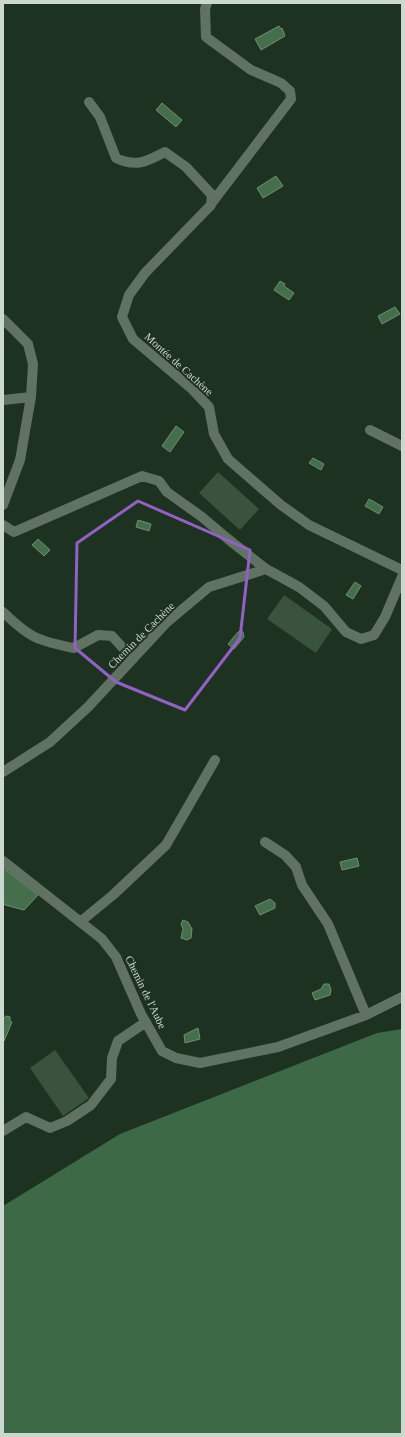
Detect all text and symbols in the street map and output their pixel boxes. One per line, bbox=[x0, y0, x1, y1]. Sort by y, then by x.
street label: Montée de Cachène bbox=[143, 330, 216, 398]
street label: Chemin de Cachène bbox=[105, 599, 177, 671]
street label: Chemin de l'Aube bbox=[123, 954, 169, 1030]

